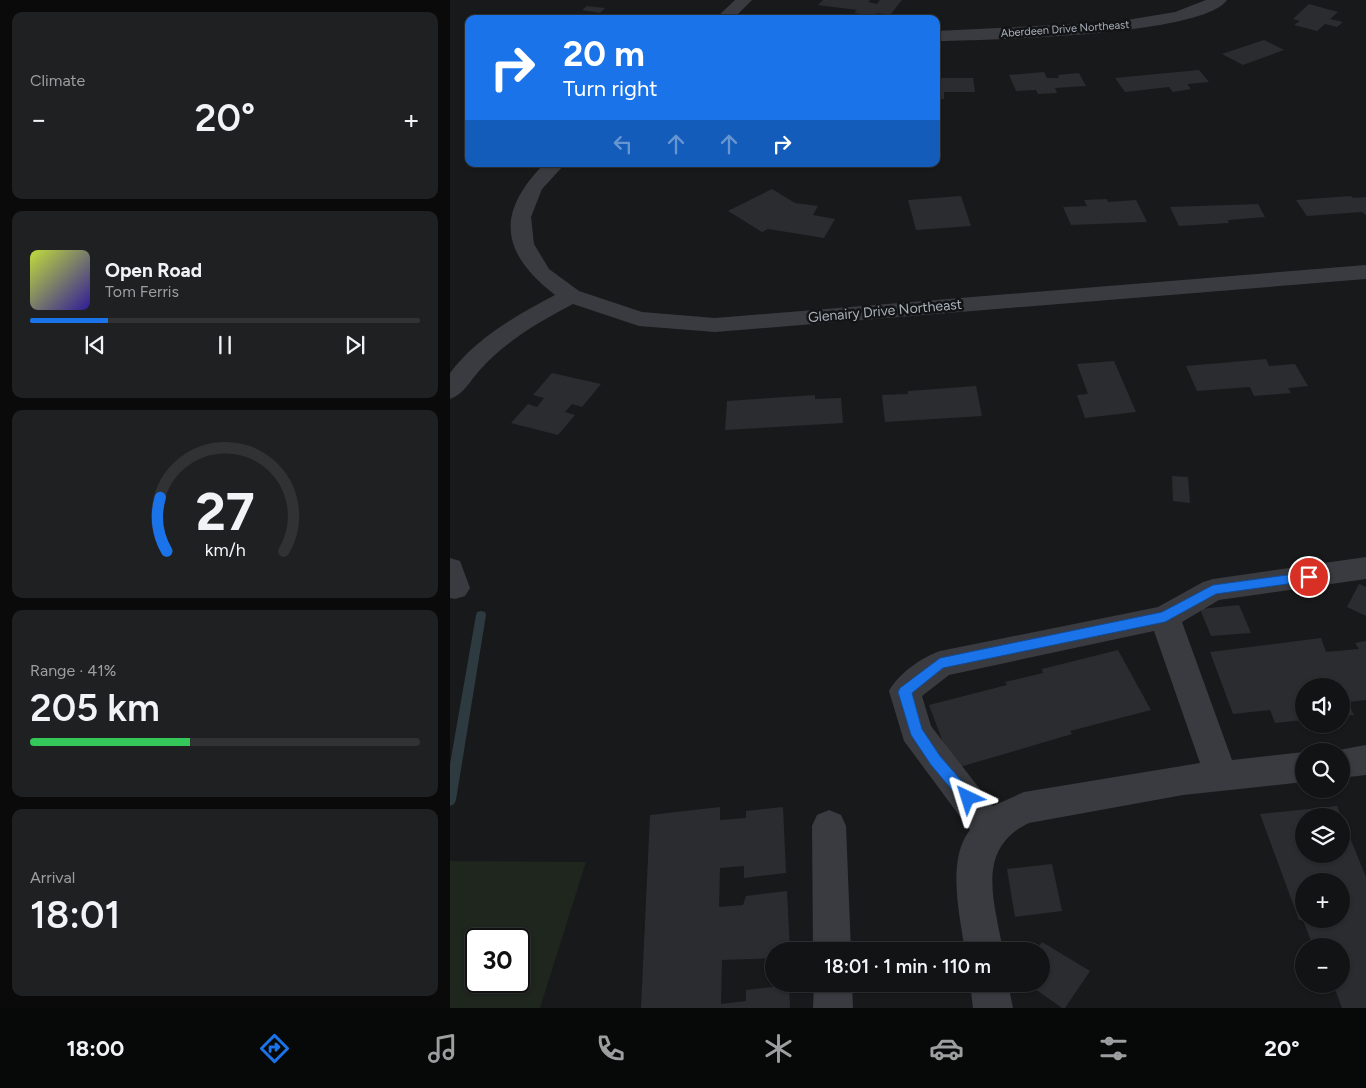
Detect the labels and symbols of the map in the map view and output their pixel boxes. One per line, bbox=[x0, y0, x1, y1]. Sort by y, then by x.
street label: Aberdeen Drive Northeast bbox=[1000, 18, 1130, 40]
street label: Glenairy Drive Northeast bbox=[807, 296, 963, 326]
pin bbox=[1288, 556, 1330, 598]
position arrow bbox=[941, 771, 993, 823]
speed limit sign: 30 bbox=[465, 928, 530, 993]

